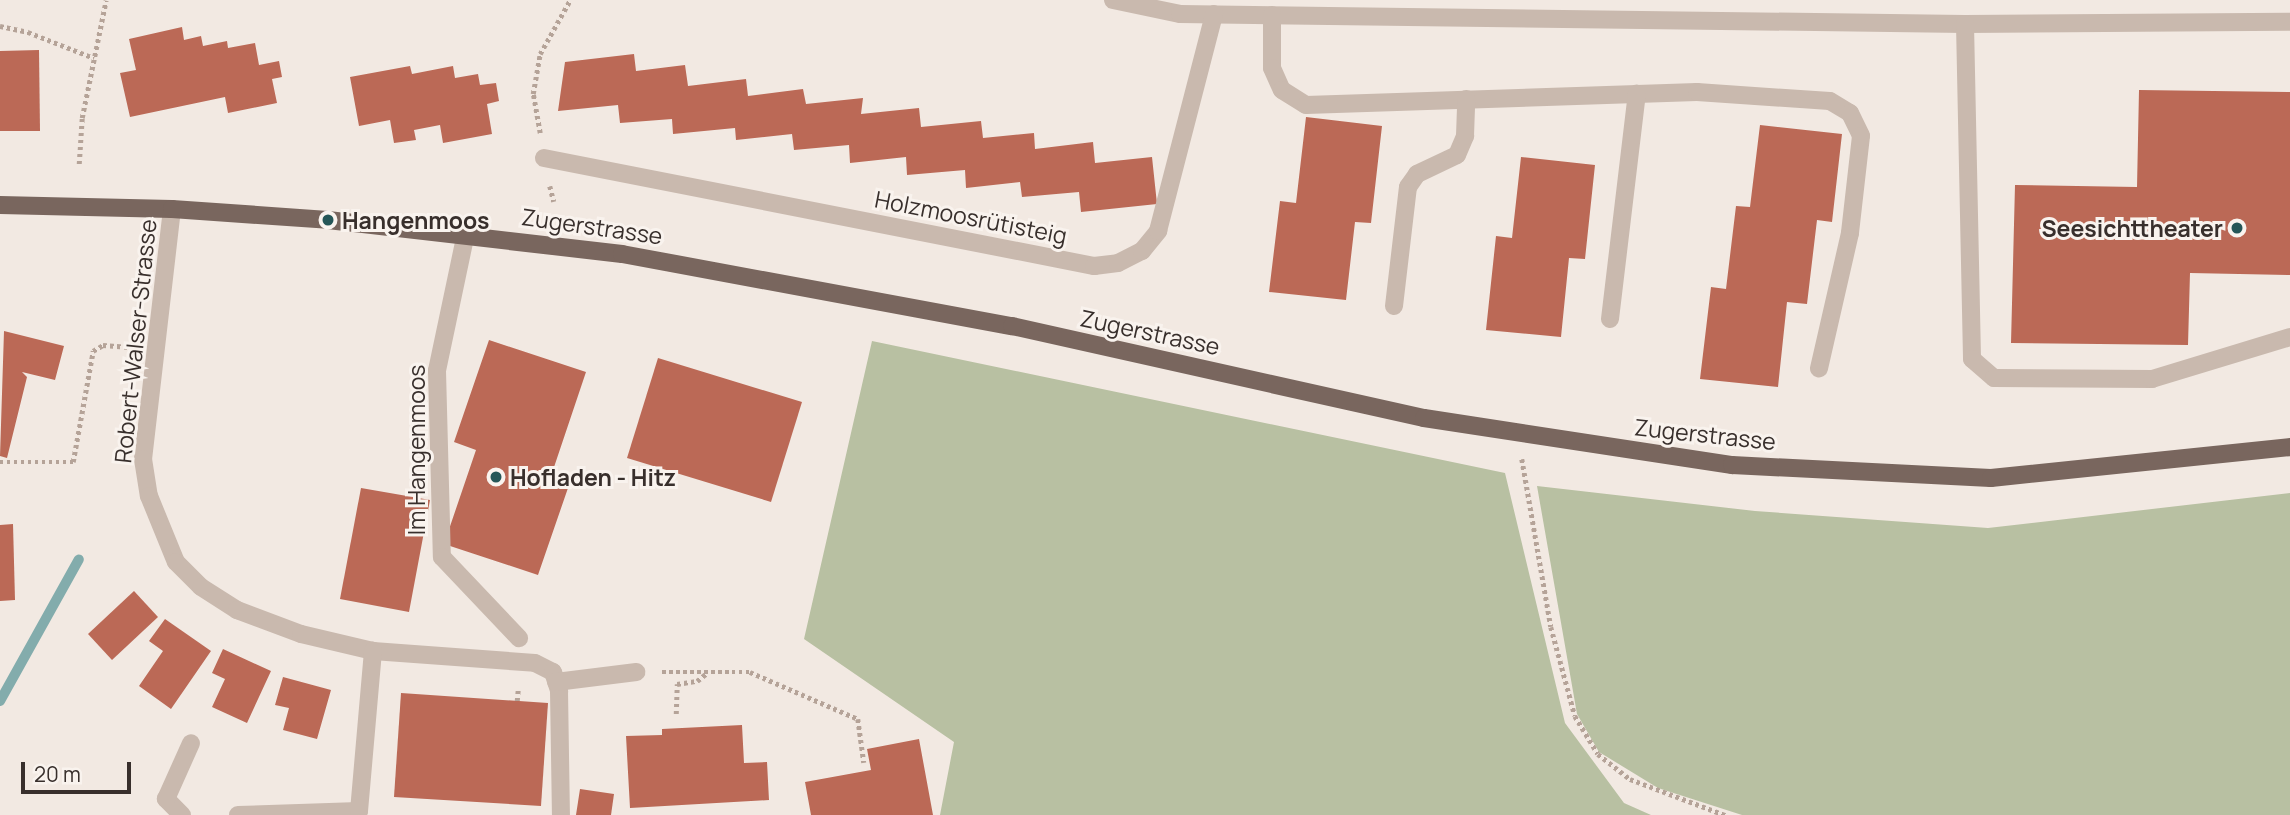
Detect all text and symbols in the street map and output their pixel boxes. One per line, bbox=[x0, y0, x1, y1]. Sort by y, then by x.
street label: Holzmoosrütisteig bbox=[873, 185, 1069, 249]
street label: Zugerstrasse bbox=[520, 202, 664, 250]
place label: Hangenmoos bbox=[342, 206, 489, 234]
marker: Hangenmoos bbox=[320, 212, 336, 228]
place label: Seesichttheater bbox=[2042, 214, 2223, 242]
street label: Robert-Walser-Strasse bbox=[108, 218, 162, 464]
marker: Seesichttheater bbox=[2229, 220, 2245, 236]
street label: Zugerstrasse bbox=[1078, 304, 1222, 360]
street label: Im Hangenmoos bbox=[402, 365, 430, 535]
street label: Zugerstrasse bbox=[1633, 413, 1777, 455]
place label: Hofladen - Hitz bbox=[510, 463, 676, 491]
marker: Hofladen - Hitz bbox=[488, 469, 504, 485]
scale bar bbox=[24, 748, 135, 792]
text: 20 m bbox=[34, 760, 81, 788]

